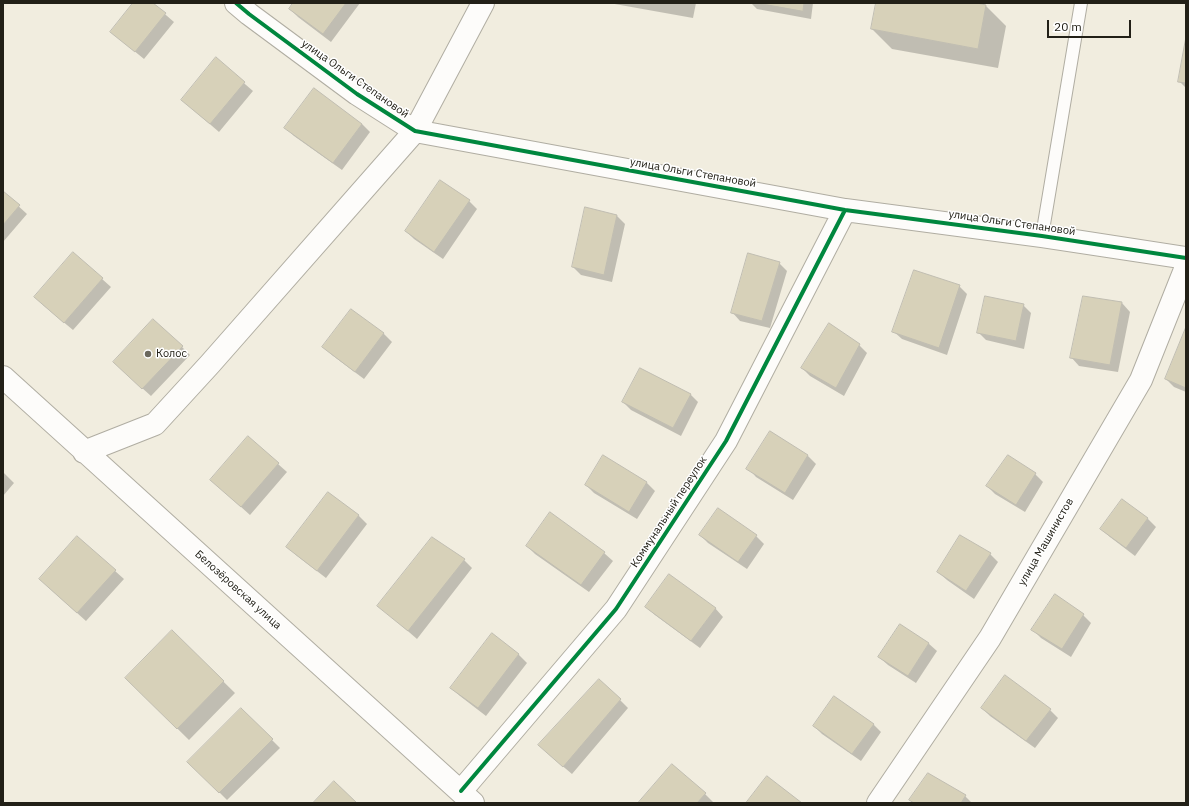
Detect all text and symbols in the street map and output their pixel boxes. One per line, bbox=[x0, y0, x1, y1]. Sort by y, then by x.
scale bar bbox=[1049, 12, 1133, 38]
text: 20 m bbox=[1054, 19, 1082, 34]
street label: улица Ольги Степановой bbox=[299, 37, 411, 121]
street label: улица Ольги Степановой bbox=[629, 155, 757, 191]
street label: улица Ольги Степановой bbox=[948, 208, 1076, 238]
place label: Колос bbox=[156, 347, 187, 361]
marker: Колос bbox=[143, 349, 153, 359]
street label: Коммунальный переулок bbox=[628, 454, 710, 570]
street label: улица Машинистов bbox=[1016, 496, 1076, 588]
street label: Белозёровская улица bbox=[192, 548, 284, 632]

